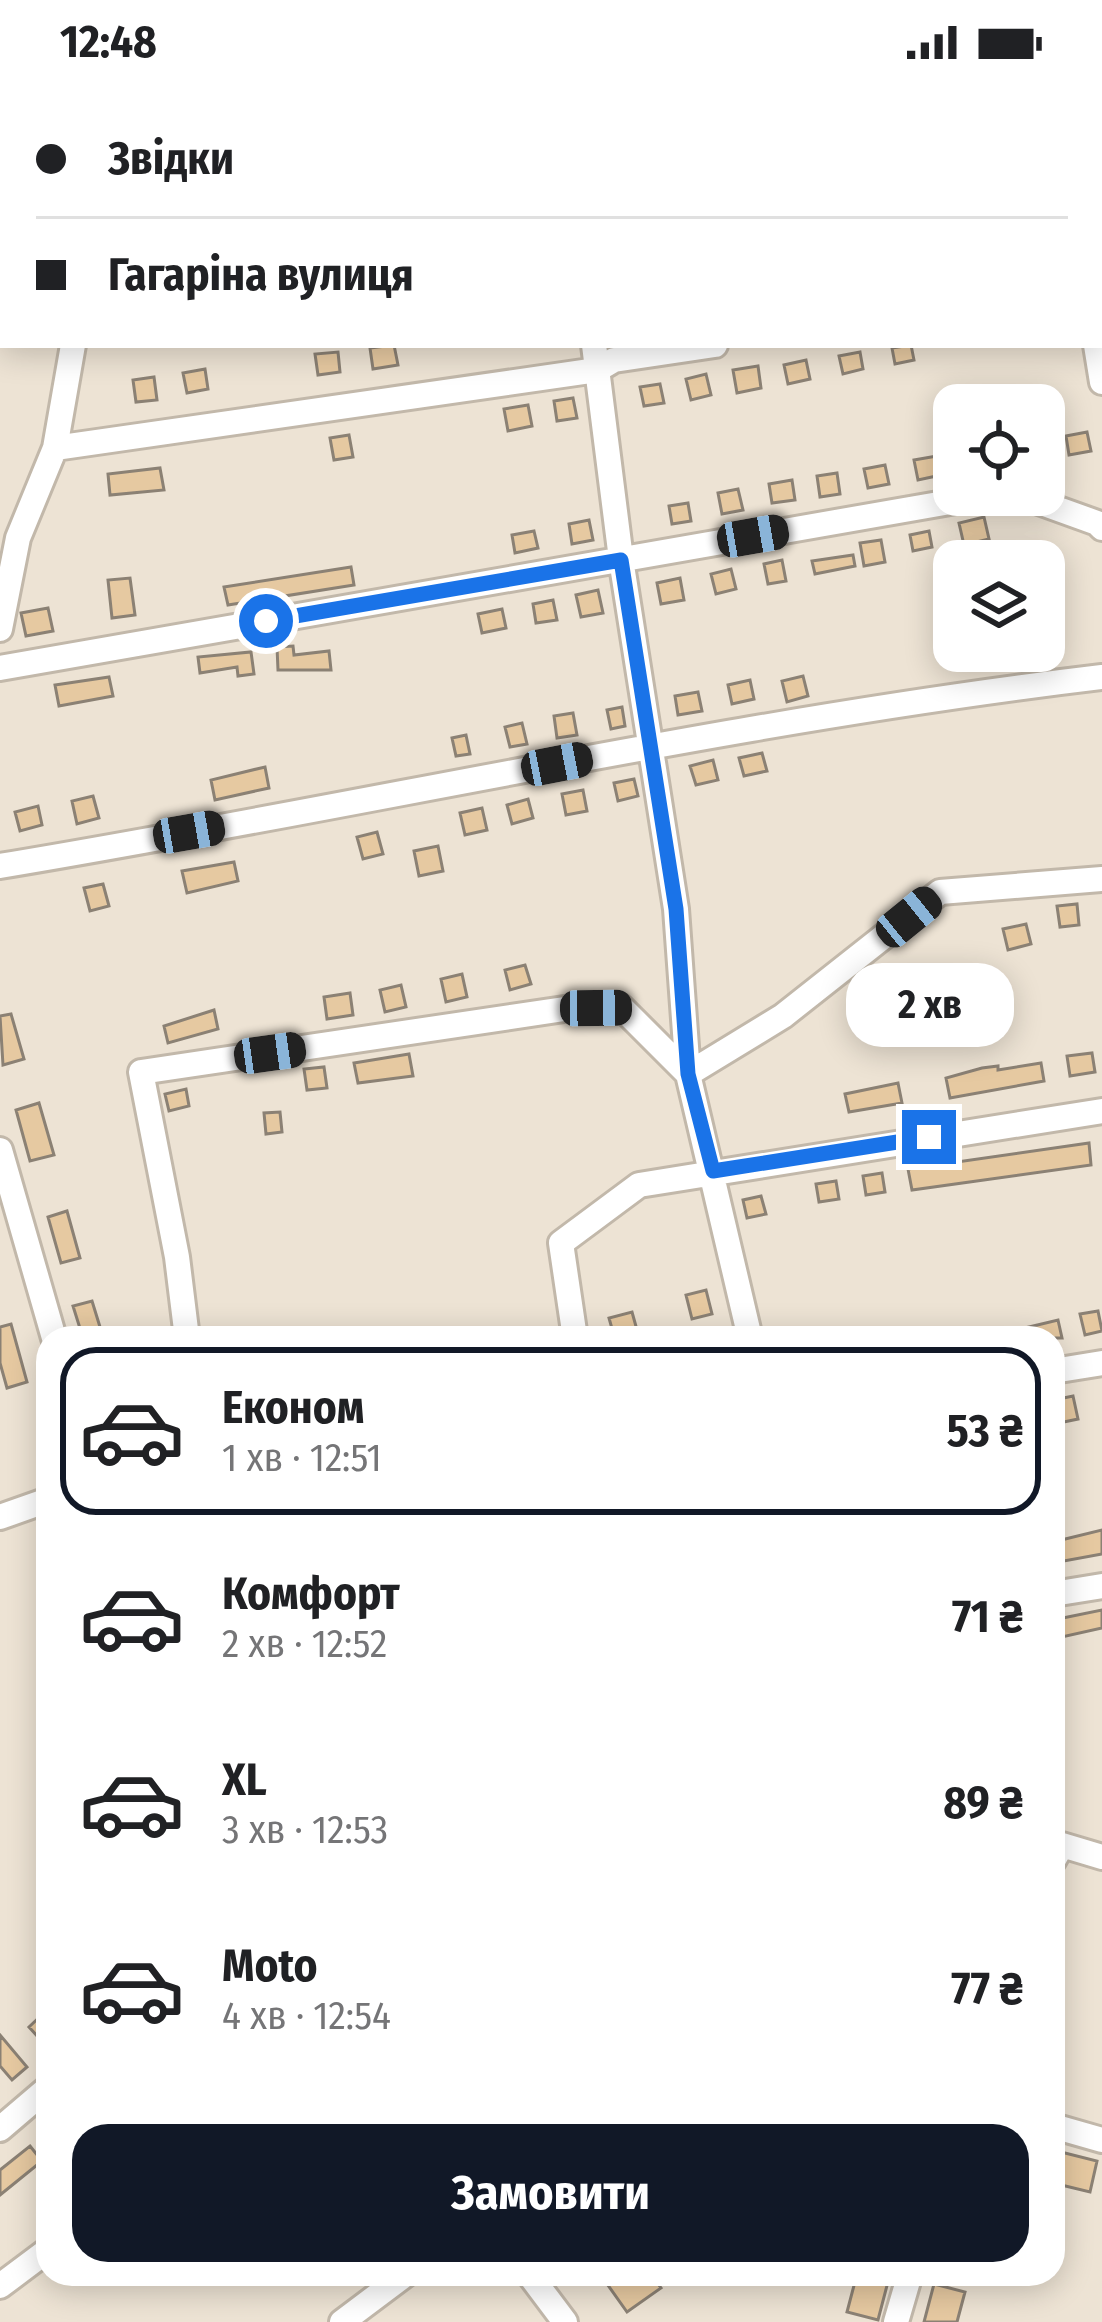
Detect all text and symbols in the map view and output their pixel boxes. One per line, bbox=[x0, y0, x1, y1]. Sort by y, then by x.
text: 12:48 bbox=[60, 15, 157, 69]
text: Звідки bbox=[108, 132, 234, 186]
text: Гагаріна вулиця bbox=[108, 248, 414, 302]
map controls bbox=[933, 384, 1065, 672]
button: locate bbox=[933, 384, 1065, 516]
car bbox=[714, 512, 792, 560]
button: layers bbox=[933, 540, 1065, 672]
route start bbox=[239, 594, 293, 648]
car bbox=[518, 739, 596, 789]
car bbox=[150, 808, 228, 856]
car bbox=[870, 880, 948, 954]
callout: 2 хв bbox=[845, 963, 1013, 1047]
text: 2 хв bbox=[898, 982, 962, 1028]
car bbox=[560, 989, 632, 1027]
car bbox=[232, 1030, 308, 1076]
route end bbox=[902, 1110, 956, 1164]
icon: car bbox=[78, 1377, 186, 1485]
text: Економ bbox=[222, 1381, 364, 1435]
text: 53 ₴ bbox=[947, 1404, 1023, 1458]
text: 1 хв · 12:51 bbox=[222, 1435, 382, 1481]
icon: car bbox=[78, 1563, 186, 1671]
text: Комфорт bbox=[222, 1567, 400, 1621]
text: 71 ₴ bbox=[952, 1590, 1023, 1644]
text: 2 хв · 12:52 bbox=[222, 1621, 387, 1667]
icon: car bbox=[78, 1749, 186, 1857]
text: XL bbox=[222, 1753, 267, 1807]
text: 89 ₴ bbox=[943, 1776, 1023, 1830]
text: 3 хв · 12:53 bbox=[222, 1807, 388, 1853]
icon: car bbox=[78, 1935, 186, 2043]
text: Moto bbox=[222, 1939, 318, 1993]
text: 77 ₴ bbox=[951, 1962, 1023, 2016]
text: 4 хв · 12:54 bbox=[222, 1993, 391, 2039]
button: Замовити bbox=[72, 2124, 1029, 2262]

